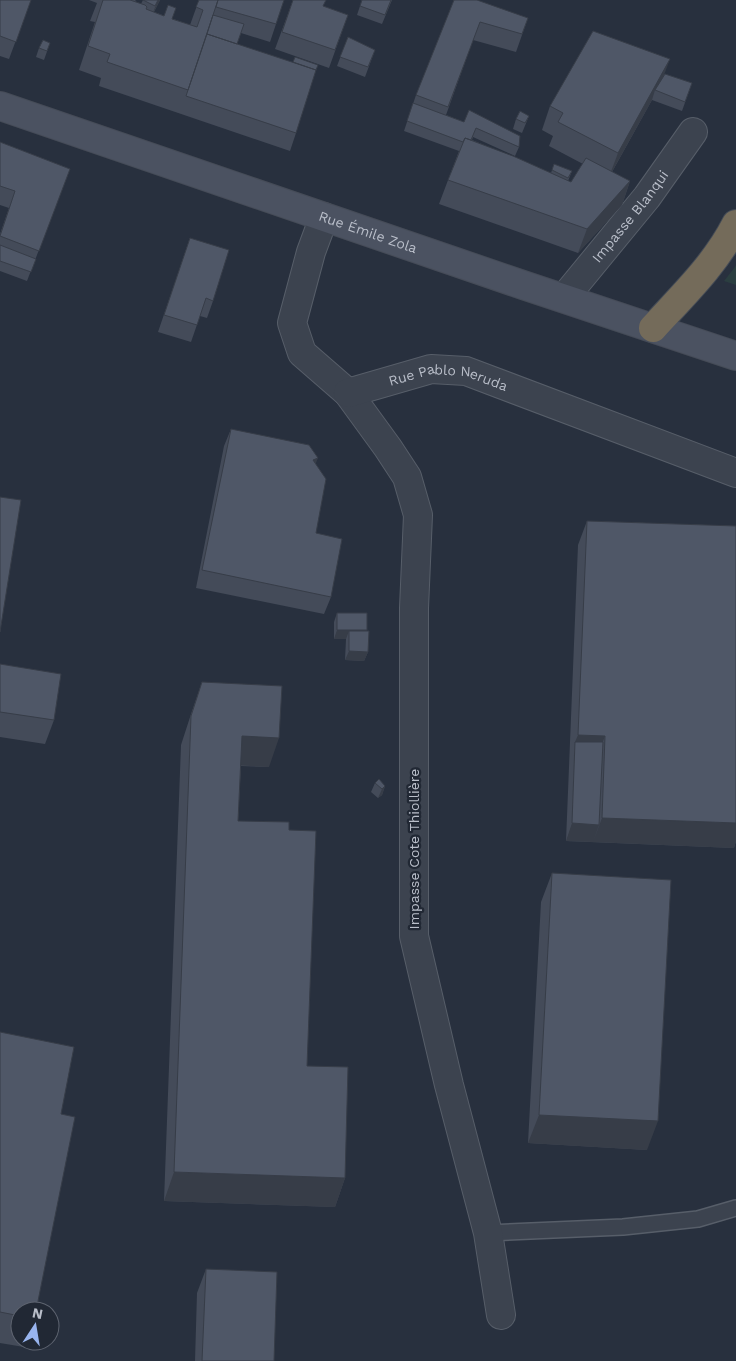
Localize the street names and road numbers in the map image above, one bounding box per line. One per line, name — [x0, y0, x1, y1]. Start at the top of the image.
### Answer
street label: Impasse Blanqui — [589, 167, 671, 266]
street label: Rue Émile Zola — [317, 208, 419, 256]
street label: Rue Pablo Neruda — [387, 360, 510, 394]
street label: Impasse Cote Thiollière — [406, 769, 422, 929]

